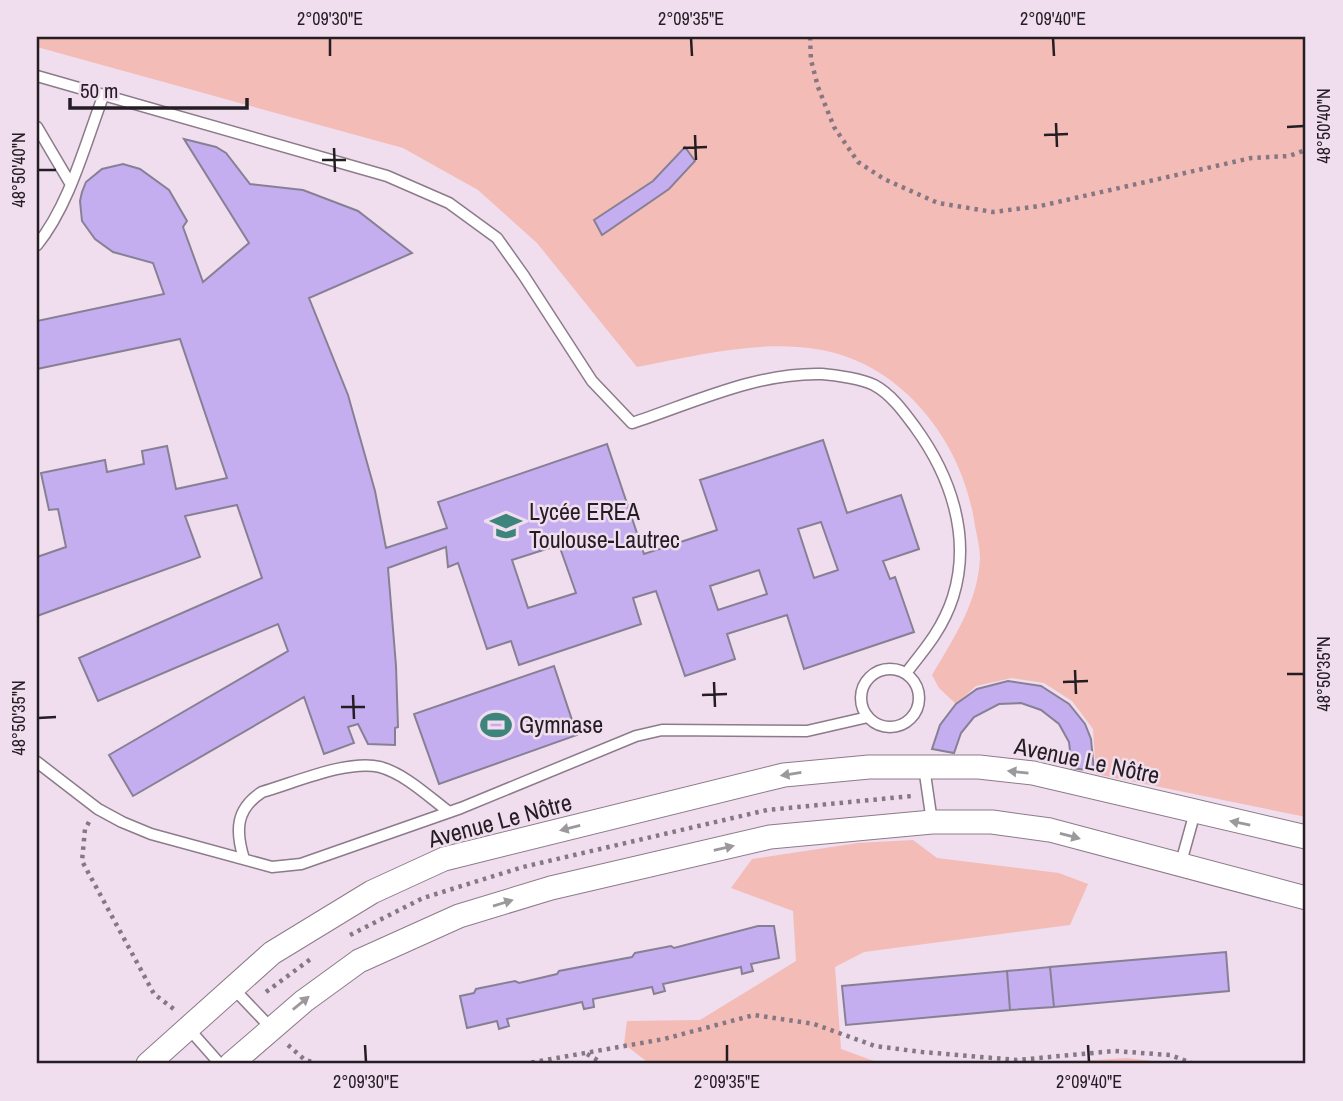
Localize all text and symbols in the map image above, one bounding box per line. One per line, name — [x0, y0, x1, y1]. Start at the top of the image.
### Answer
text: 2°09'30"E — [297, 6, 363, 31]
text: 2°09'35"E — [658, 6, 724, 31]
text: 2°09'40"E — [1020, 6, 1086, 31]
scale bar — [70, 66, 247, 110]
text: 50 m — [80, 76, 118, 105]
text: 48°50'40"N — [1311, 88, 1336, 164]
text: 48°50'40"N — [6, 132, 31, 208]
place label: Lycée EREA Toulouse-Lautrec — [529, 495, 680, 555]
school or university icon: Lycée EREA Toulouse-Lautrec — [489, 509, 523, 543]
text: 48°50'35"N — [1311, 636, 1336, 712]
text: 48°50'35"N — [6, 680, 31, 756]
sports icon: Gymnase — [479, 708, 513, 742]
place label: Gymnase — [519, 708, 603, 740]
street label: Avenue Le Nôtre — [1011, 729, 1163, 791]
one-way arrow — [1007, 766, 1029, 777]
one-way arrow — [780, 769, 802, 780]
street label: Avenue Le Nôtre — [423, 786, 575, 855]
one-way arrow — [1229, 817, 1251, 828]
one-way arrow — [559, 823, 581, 834]
one-way arrow — [1060, 831, 1082, 842]
one-way arrow — [713, 842, 735, 853]
one-way arrow — [493, 897, 514, 907]
one-way arrow — [292, 996, 310, 1011]
text: 2°09'30"E — [333, 1069, 399, 1094]
text: 2°09'35"E — [694, 1069, 760, 1094]
text: 2°09'40"E — [1056, 1069, 1122, 1094]

